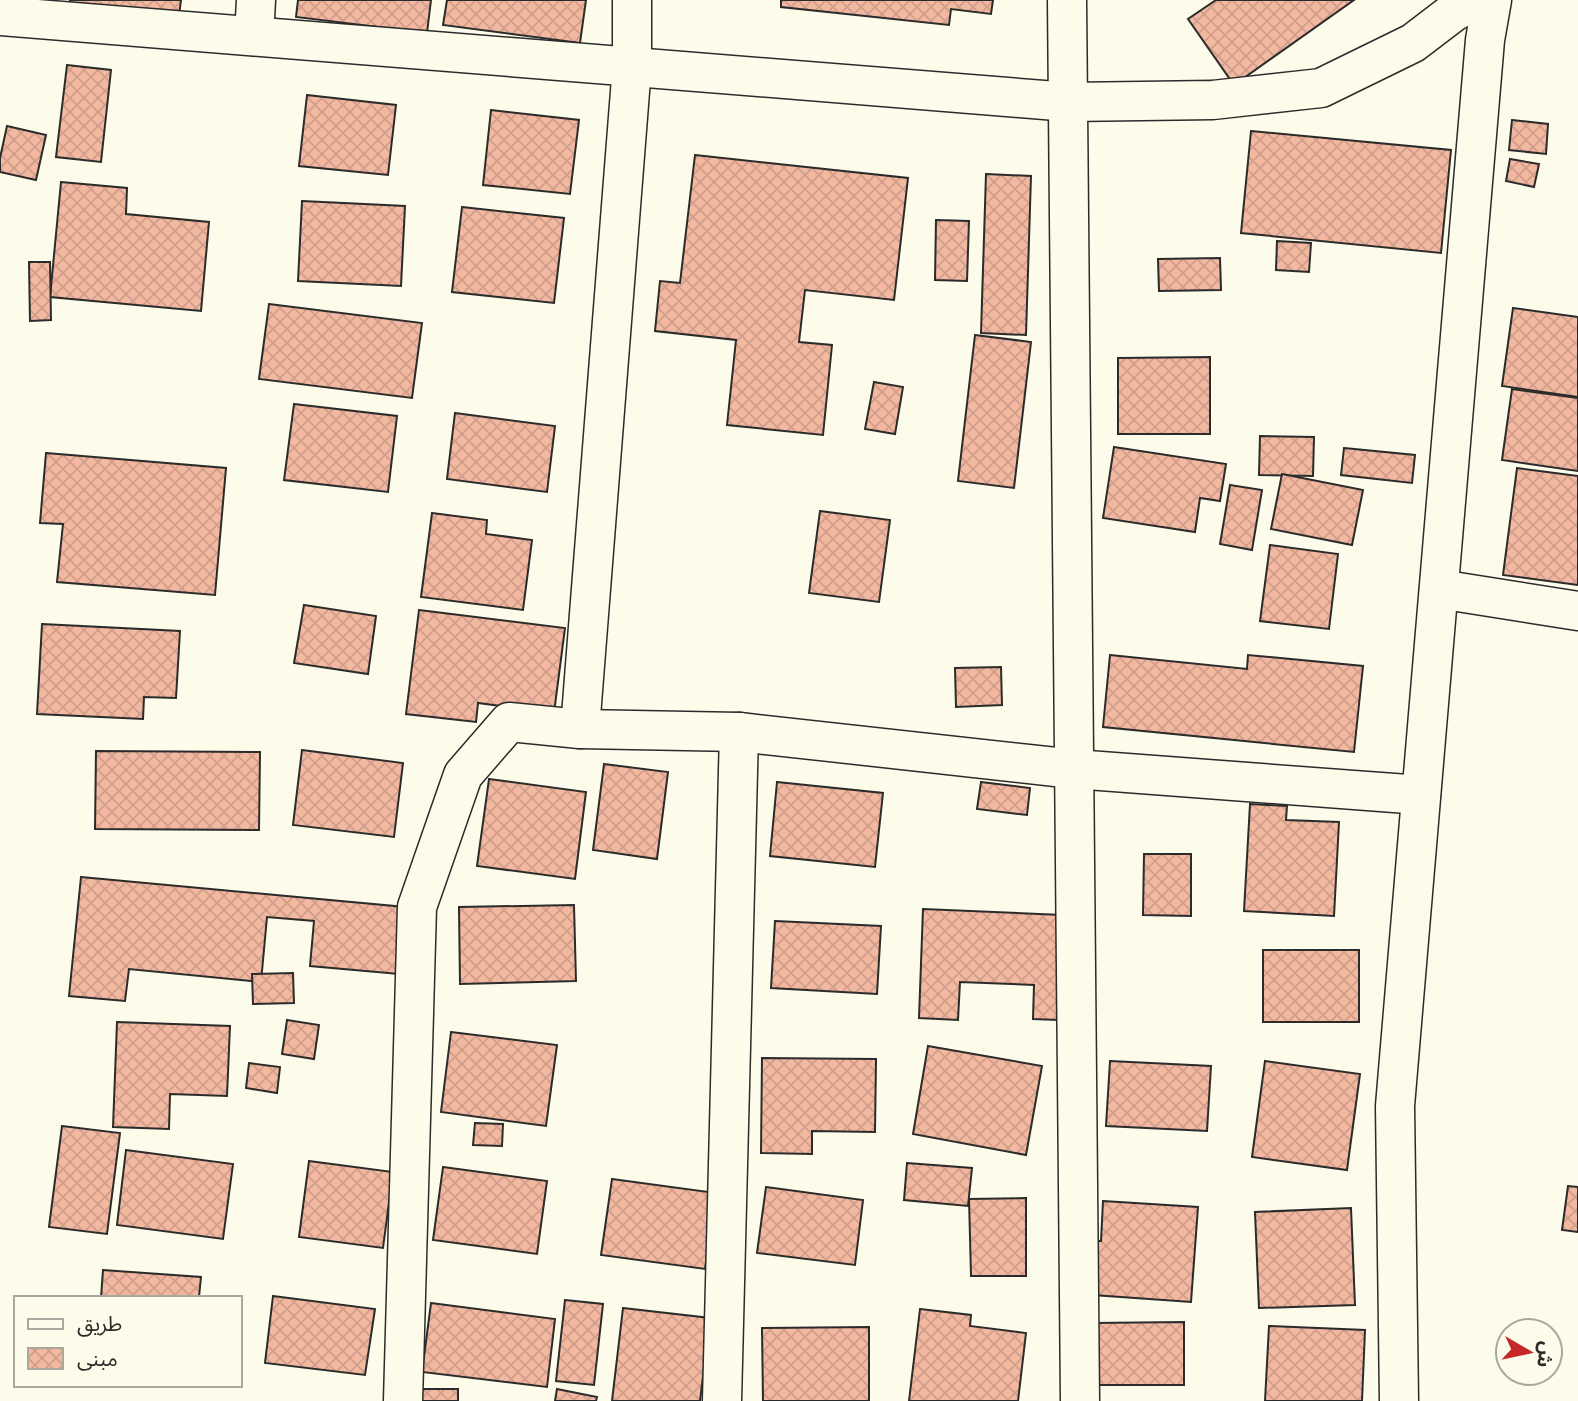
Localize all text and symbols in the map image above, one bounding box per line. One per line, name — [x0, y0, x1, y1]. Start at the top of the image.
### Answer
legend — [14, 1296, 242, 1387]
text: طريق — [77, 1309, 122, 1339]
north arrow — [1494, 1317, 1564, 1387]
text: ش — [1530, 1340, 1561, 1370]
text: مبنى — [77, 1344, 118, 1374]

